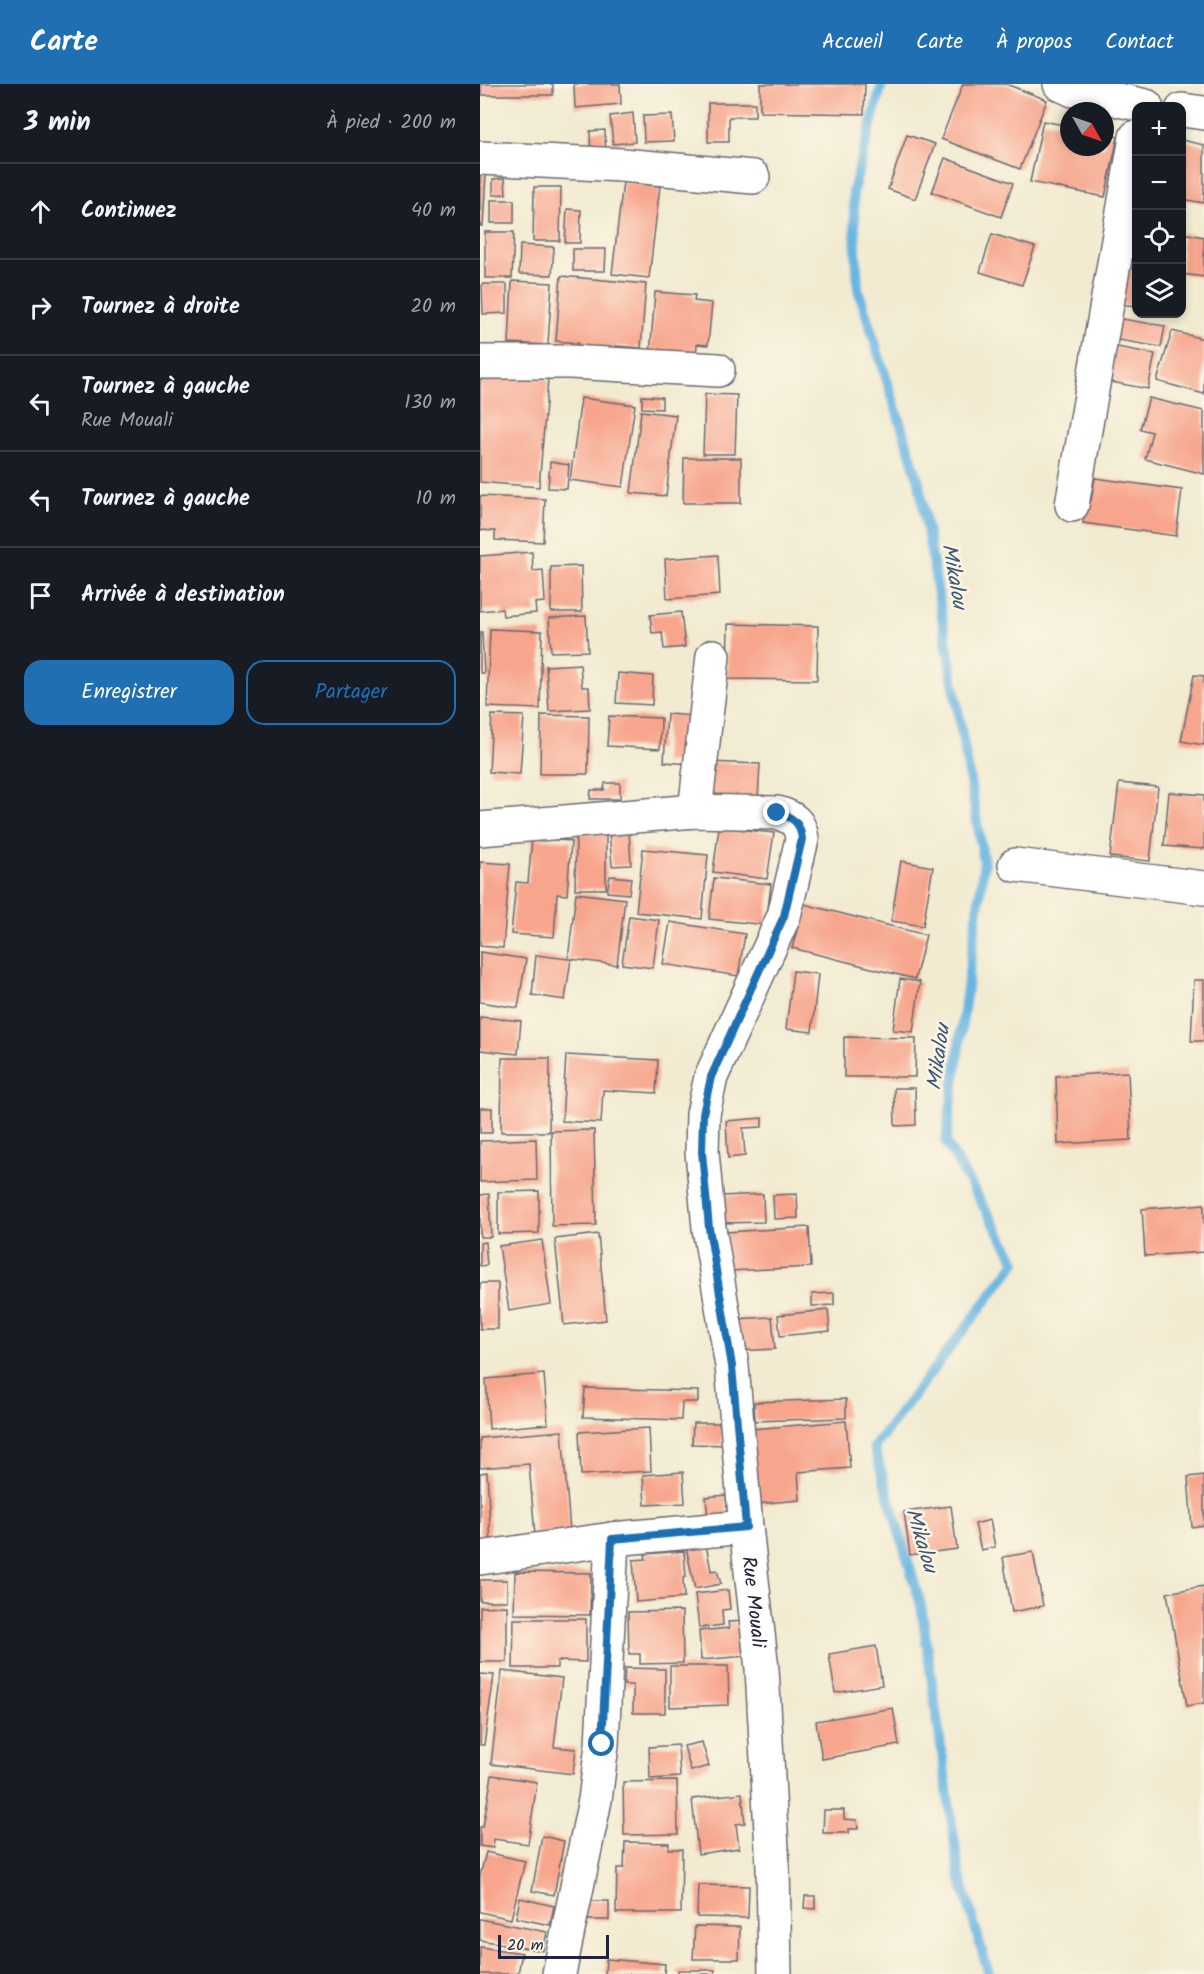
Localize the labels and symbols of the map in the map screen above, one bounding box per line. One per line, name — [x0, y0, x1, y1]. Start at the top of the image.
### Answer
north arrow — [1060, 102, 1114, 156]
water label: Mikalou — [932, 541, 976, 614]
route end — [763, 799, 789, 825]
water label: Mikalou — [919, 1019, 961, 1092]
water label: Mikalou — [895, 1504, 947, 1580]
street label: Rue Mouali — [731, 1555, 774, 1651]
route start — [588, 1730, 614, 1756]
scale bar — [498, 1932, 609, 1960]

